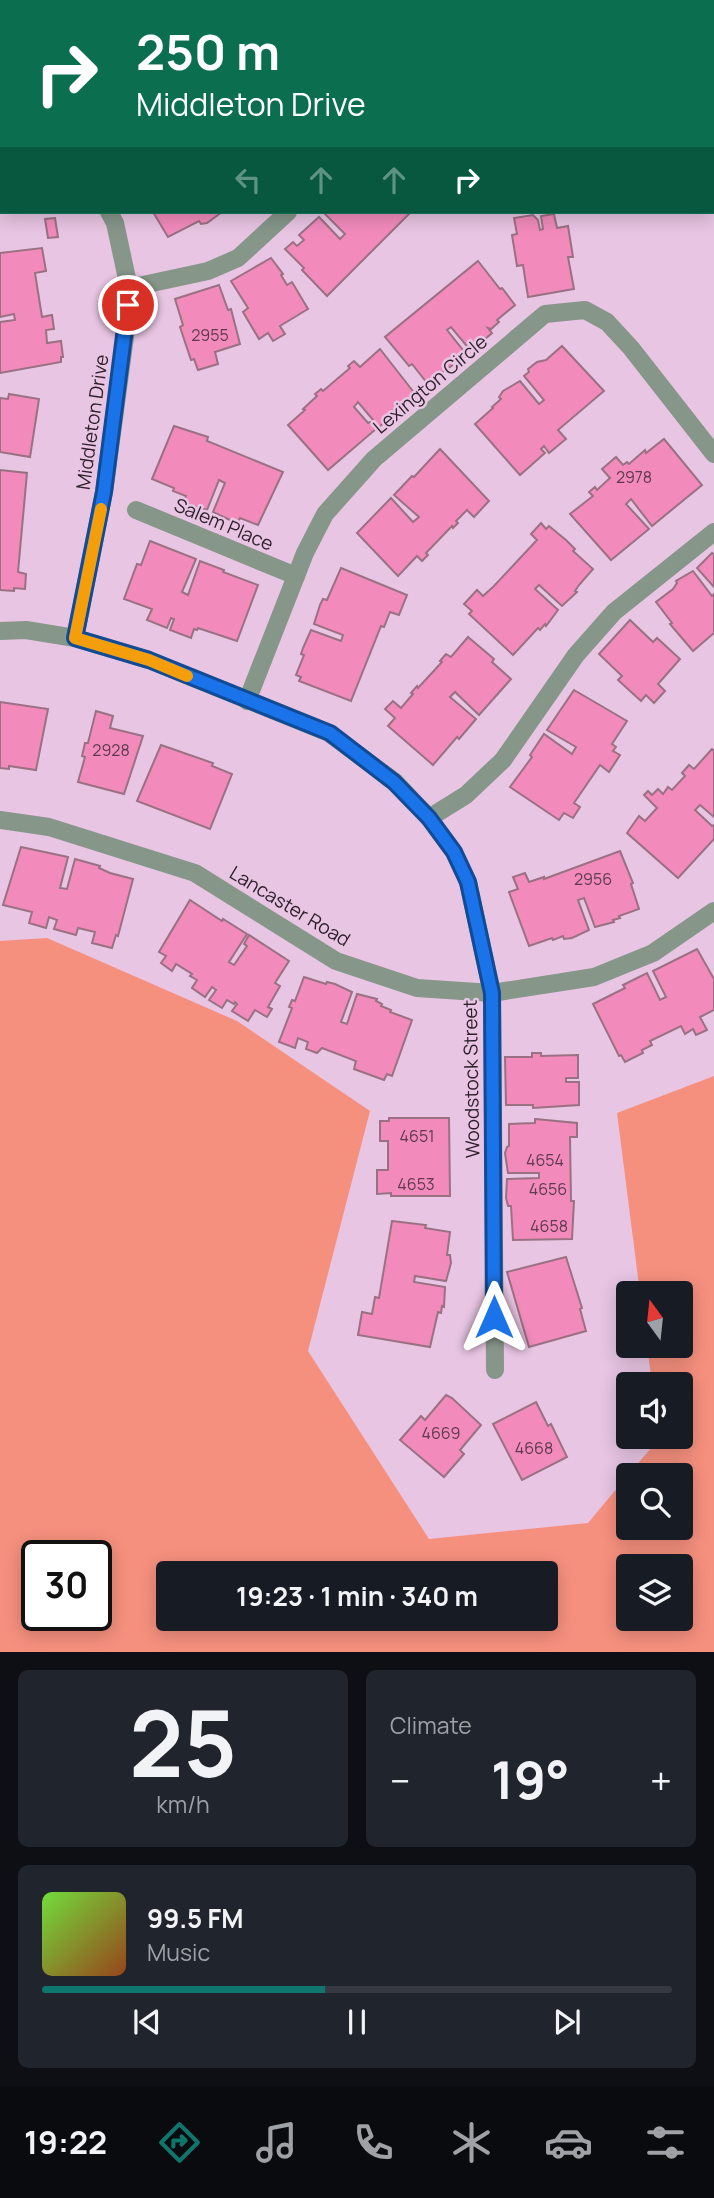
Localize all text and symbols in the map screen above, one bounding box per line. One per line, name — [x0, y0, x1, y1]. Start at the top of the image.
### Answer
text: 250 m — [136, 18, 280, 85]
icon: right — [21, 28, 112, 119]
text: Middleton Drive — [136, 82, 366, 126]
icon: left — [229, 161, 267, 199]
icon: ahead — [302, 161, 340, 199]
icon: ahead — [375, 161, 413, 199]
icon: right — [448, 161, 486, 199]
pin — [98, 275, 158, 335]
icon: arrive — [109, 286, 147, 324]
house number: 2955 — [191, 324, 229, 346]
street label: Lexington Circle — [367, 329, 493, 439]
street label: Middleton Drive — [70, 353, 114, 491]
house number: 2978 — [616, 466, 652, 488]
street label: Salem Place — [170, 491, 278, 557]
house number: 2928 — [92, 739, 130, 761]
street label: Lancaster Road — [225, 860, 355, 952]
house number: 2956 — [574, 868, 612, 890]
street label: Woodstock Street — [457, 1000, 485, 1158]
house number: 4651 — [400, 1125, 434, 1147]
house number: 4654 — [526, 1149, 564, 1171]
house number: 4653 — [397, 1173, 435, 1195]
house number: 4656 — [529, 1178, 567, 1200]
house number: 4658 — [530, 1215, 568, 1237]
position arrow — [457, 1280, 531, 1354]
north arrow — [616, 1281, 693, 1358]
map controls — [616, 1281, 693, 1631]
button: sound — [616, 1372, 693, 1449]
house number: 4669 — [421, 1422, 461, 1444]
house number: 4668 — [515, 1437, 553, 1459]
button: search — [616, 1463, 693, 1540]
speed limit sign: 30 — [21, 1540, 112, 1631]
button: layers — [616, 1554, 693, 1631]
text: 19:23 · 1 min · 340 m — [236, 1578, 478, 1614]
text: 25 — [129, 1680, 237, 1804]
text: Climate — [390, 1709, 472, 1741]
text: 19° — [491, 1744, 570, 1815]
text: − — [390, 1754, 411, 1806]
text: + — [650, 1754, 672, 1806]
text: km/h — [156, 1788, 210, 1820]
text: 99.5 FM — [147, 1900, 243, 1936]
text: Music — [147, 1936, 210, 1968]
icon: previous — [128, 2003, 166, 2041]
icon: pause — [338, 2003, 376, 2041]
icon: next — [548, 2003, 586, 2041]
icon: directions — [155, 2118, 204, 2167]
icon: music — [252, 2118, 301, 2167]
icon: phone — [349, 2118, 398, 2167]
icon: climate — [447, 2118, 496, 2167]
icon: car — [544, 2118, 593, 2167]
icon: filters — [641, 2118, 690, 2167]
text: 19:22 — [24, 2120, 107, 2164]

